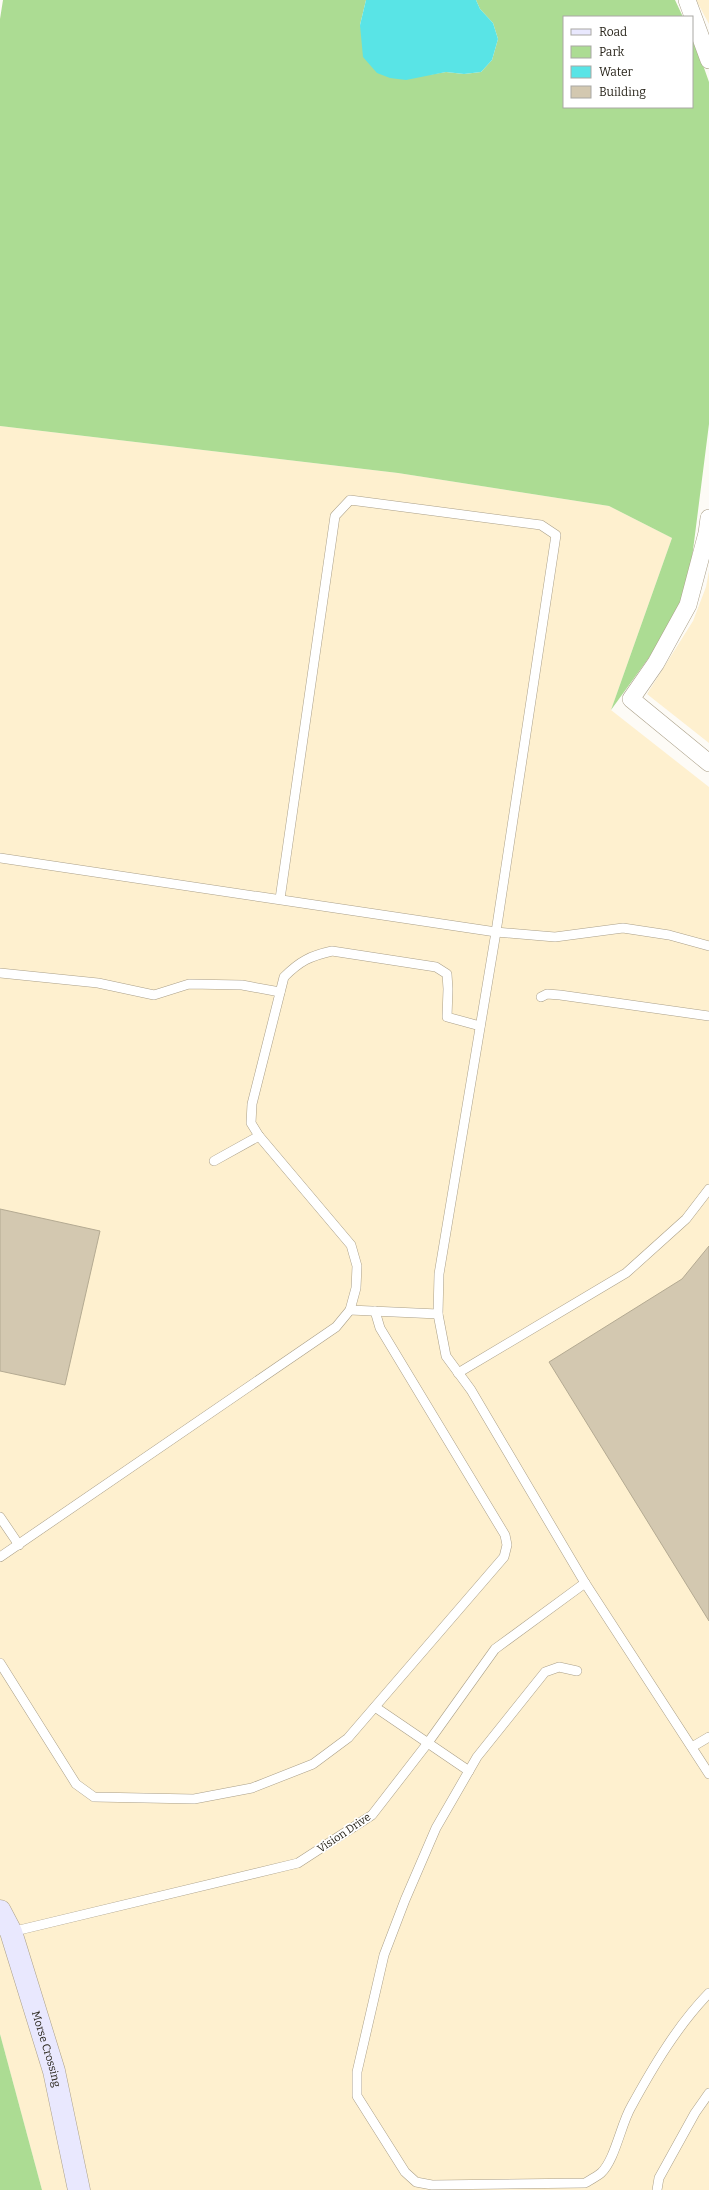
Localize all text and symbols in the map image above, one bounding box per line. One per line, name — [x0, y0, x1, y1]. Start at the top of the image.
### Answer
legend — [563, 16, 693, 108]
text: Road — [599, 25, 627, 39]
text: Park — [599, 45, 625, 59]
text: Water — [599, 65, 634, 79]
text: Building — [599, 85, 646, 99]
street label: Vision Drive — [315, 1810, 373, 1856]
street label: Morse Crossing — [29, 2009, 64, 2088]

